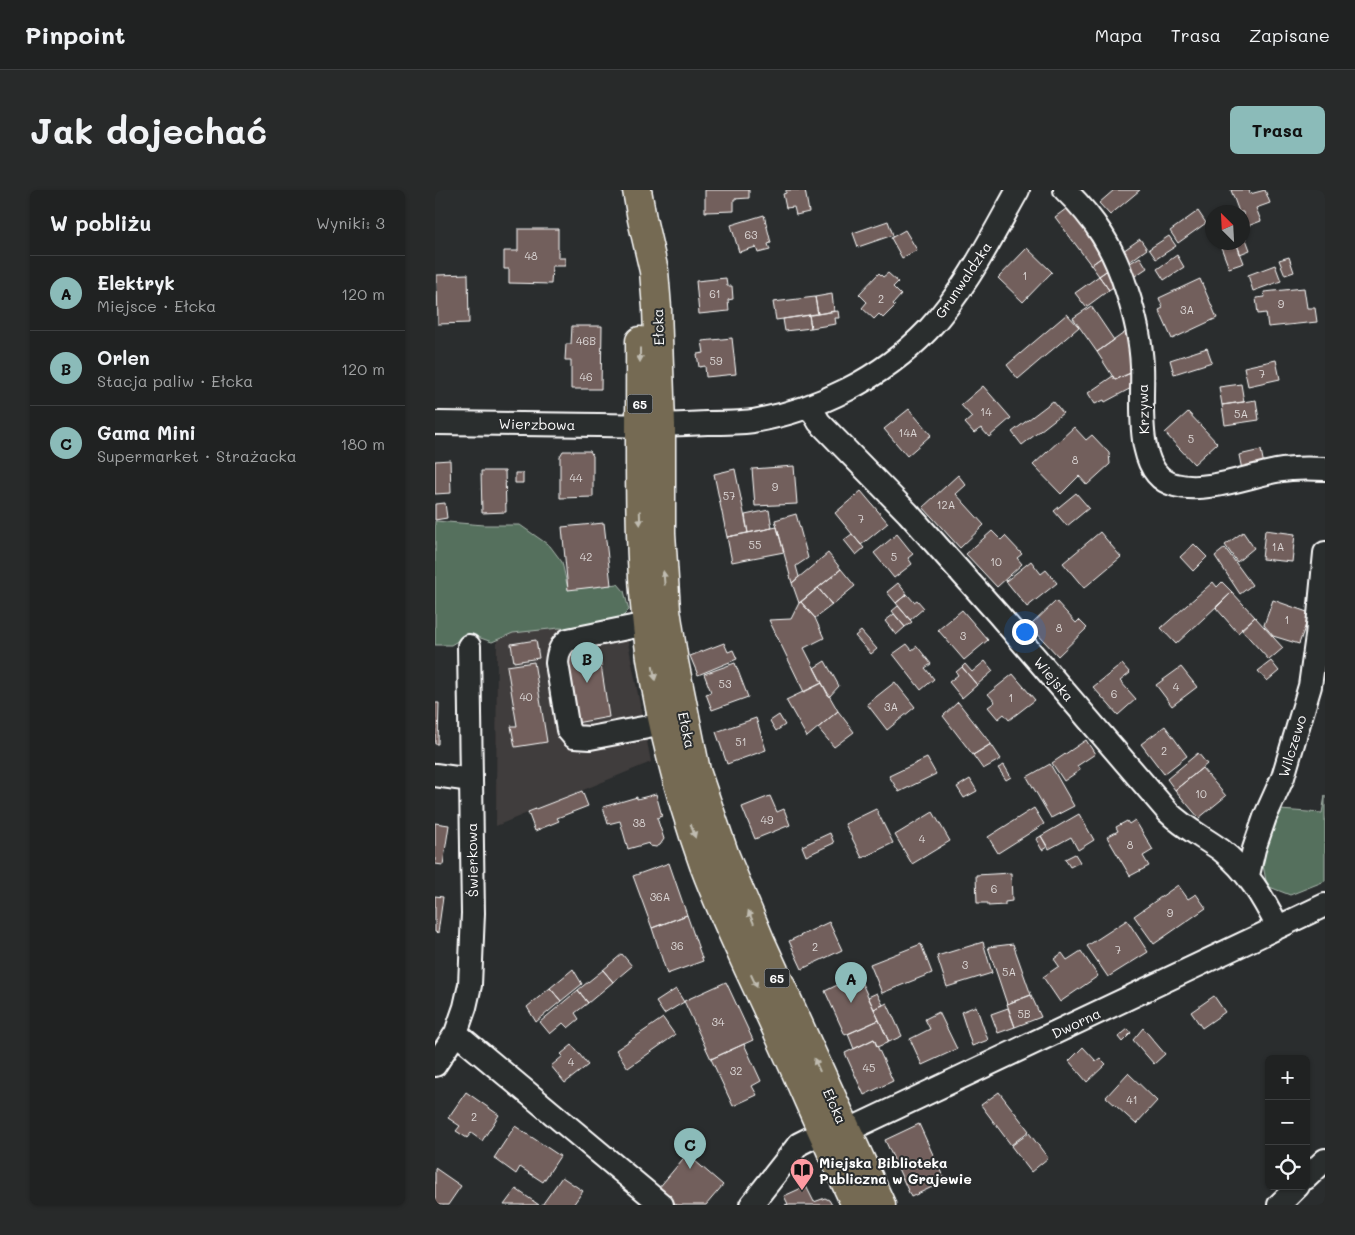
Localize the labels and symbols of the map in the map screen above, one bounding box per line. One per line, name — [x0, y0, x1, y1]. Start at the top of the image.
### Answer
north arrow — [1205, 205, 1250, 250]
house number: 63 — [744, 227, 758, 242]
street label: Grunwaldzka — [930, 238, 996, 322]
house number: 48 — [524, 248, 538, 263]
house number: 1 — [1023, 268, 1027, 283]
house number: 61 — [709, 286, 721, 301]
house number: 2 — [878, 291, 884, 306]
house number: 9 — [1278, 296, 1285, 311]
house number: 3A — [1180, 302, 1194, 317]
street label: Ełcka — [648, 308, 668, 346]
house number: 46B — [576, 333, 596, 348]
one-way arrow — [636, 348, 644, 364]
house number: 59 — [710, 353, 723, 368]
house number: 7 — [1259, 366, 1265, 381]
house number: 46 — [579, 369, 593, 384]
street label: Krzywa — [1133, 384, 1153, 434]
road number: 65 — [627, 394, 653, 413]
house number: 14 — [980, 404, 992, 419]
house number: 5A — [1234, 406, 1248, 421]
street label: Wierzbowa — [498, 414, 576, 434]
house number: 14A — [899, 425, 918, 440]
house number: 5 — [1188, 431, 1194, 446]
house number: 8 — [1072, 452, 1079, 467]
house number: 44 — [570, 470, 583, 485]
house number: 9 — [772, 479, 779, 494]
house number: 57 — [723, 488, 735, 503]
house number: 12A — [937, 497, 955, 512]
one-way arrow — [637, 510, 645, 526]
house number: 7 — [858, 511, 864, 526]
house number: 55 — [749, 537, 761, 552]
house number: 1A — [1272, 539, 1284, 554]
house number: 42 — [580, 549, 592, 564]
house number: 5 — [891, 549, 897, 564]
house number: 10 — [990, 554, 1002, 569]
one-way arrow — [660, 569, 668, 585]
house number: 1 — [1285, 612, 1289, 627]
your location — [1012, 619, 1038, 645]
house number: 8 — [1056, 620, 1063, 635]
house number: 3 — [960, 628, 967, 643]
pin: B — [571, 642, 603, 683]
street label: Wiejska — [1030, 653, 1078, 705]
one-way arrow — [651, 666, 659, 682]
house number: 53 — [719, 676, 732, 691]
house number: 4 — [1173, 679, 1180, 694]
house number: 6 — [1111, 686, 1117, 701]
house number: 40 — [519, 689, 533, 704]
house number: 1 — [1009, 690, 1013, 705]
house number: 3A — [884, 699, 898, 714]
street label: Ełcka — [674, 710, 700, 750]
street label: Wilczewo — [1274, 713, 1310, 779]
house number: 51 — [735, 734, 747, 749]
house number: 2 — [1161, 743, 1167, 758]
house number: 10 — [1195, 786, 1207, 801]
house number: 49 — [761, 812, 774, 827]
house number: 38 — [632, 815, 646, 830]
street label: Świerkowa — [462, 823, 482, 897]
one-way arrow — [689, 824, 697, 839]
house number: 4 — [919, 831, 926, 846]
house number: 8 — [1127, 837, 1134, 852]
house number: 6 — [991, 881, 997, 896]
house number: 36A — [650, 889, 670, 904]
house number: 9 — [1167, 905, 1174, 920]
one-way arrow — [746, 910, 754, 924]
house number: 36 — [670, 938, 684, 953]
house number: 2 — [812, 939, 818, 954]
house number: 7 — [1115, 942, 1121, 957]
house number: 3 — [962, 957, 969, 972]
pin: A — [835, 962, 867, 1003]
house number: 5A — [1002, 964, 1016, 979]
road number: 65 — [765, 968, 789, 988]
one-way arrow — [750, 974, 759, 989]
street label: Dworna — [1048, 1003, 1104, 1043]
house number: 5B — [1017, 1006, 1031, 1021]
house number: 34 — [712, 1014, 725, 1029]
house number: 4 — [568, 1054, 575, 1069]
one-way arrow — [812, 1058, 820, 1072]
house number: 45 — [863, 1060, 875, 1075]
house number: 32 — [730, 1063, 742, 1078]
street label: Ełcka — [819, 1085, 851, 1127]
house number: 41 — [1126, 1092, 1138, 1107]
house number: 2 — [471, 1109, 477, 1124]
pin: C — [674, 1128, 706, 1169]
place label: Miejska Biblioteka Publiczna w Grajewie — [819, 1153, 972, 1188]
library icon: Miejska Biblioteka Publiczna w Grajewie — [789, 1157, 815, 1191]

